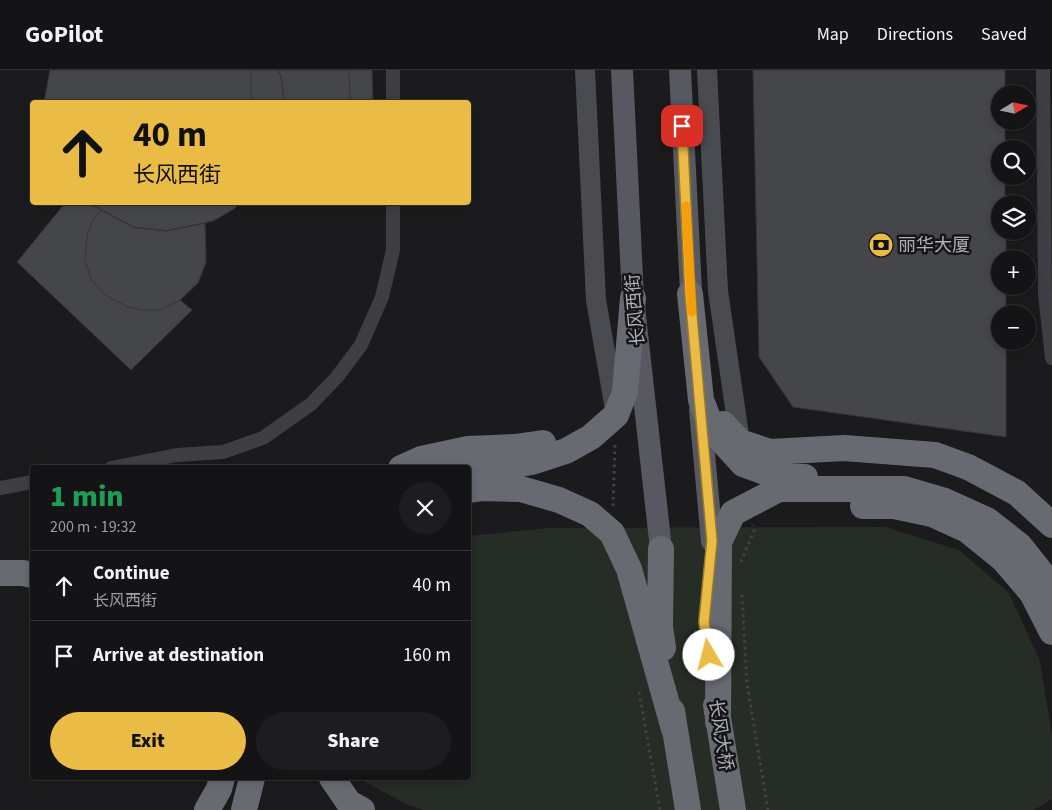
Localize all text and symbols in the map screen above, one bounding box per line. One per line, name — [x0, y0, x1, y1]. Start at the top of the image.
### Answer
text: GoPilot — [25, 17, 103, 52]
text: Map — [817, 22, 849, 47]
text: Directions — [877, 22, 953, 47]
text: Saved — [981, 22, 1027, 47]
north arrow — [991, 85, 1036, 130]
map controls — [991, 85, 1036, 350]
pin — [661, 105, 703, 147]
text: 40 m — [133, 110, 207, 160]
icon: arrive — [668, 112, 696, 140]
icon: ahead — [50, 120, 115, 185]
button: search — [991, 140, 1036, 185]
text: 长风西街 — [133, 159, 221, 191]
button: layers — [991, 195, 1036, 240]
bank icon: 丽华大厦 — [868, 232, 894, 258]
place label: 丽华大厦 — [898, 233, 970, 258]
button: + — [991, 250, 1036, 295]
street label: 长风西街 — [620, 273, 651, 347]
button: − — [991, 305, 1036, 350]
text: 1 min — [50, 475, 124, 518]
button: close — [399, 482, 451, 534]
text: 200 m · 19:32 — [50, 516, 137, 538]
text: Continue — [93, 560, 170, 587]
icon: ahead — [50, 572, 78, 600]
text: 40 m — [413, 572, 451, 599]
text: 长风西街 — [93, 590, 157, 612]
position arrow — [682, 628, 734, 680]
icon: arrive — [50, 642, 78, 670]
text: Arrive at destination — [93, 642, 264, 669]
text: 160 m — [403, 642, 451, 669]
street label: 长风大桥 — [703, 698, 738, 773]
button: Exit — [50, 712, 246, 770]
button: Share — [256, 712, 451, 770]

